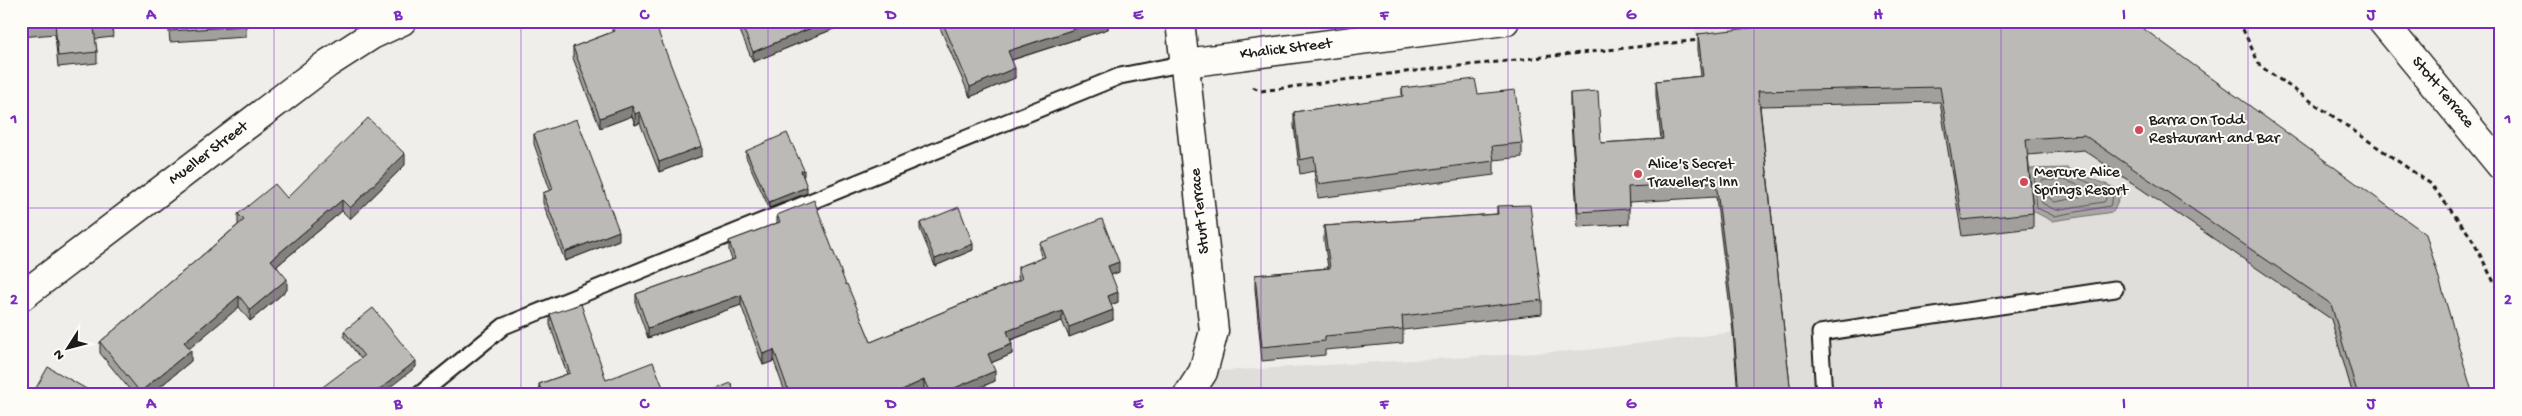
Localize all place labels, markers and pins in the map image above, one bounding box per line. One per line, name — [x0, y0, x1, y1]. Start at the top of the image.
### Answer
place label: Barra On Todd Restaurant and Bar — [2148, 112, 2281, 149]
marker: Barra On Todd Restaurant and Bar — [2133, 124, 2145, 136]
place label: Alice's Secret Traveller's Inn — [1647, 156, 1738, 193]
place label: Mercure Alice Springs Resort — [2034, 164, 2129, 201]
marker: Alice's Secret Traveller's Inn — [1632, 168, 1644, 180]
marker: Mercure Alice Springs Resort — [2018, 176, 2030, 188]

